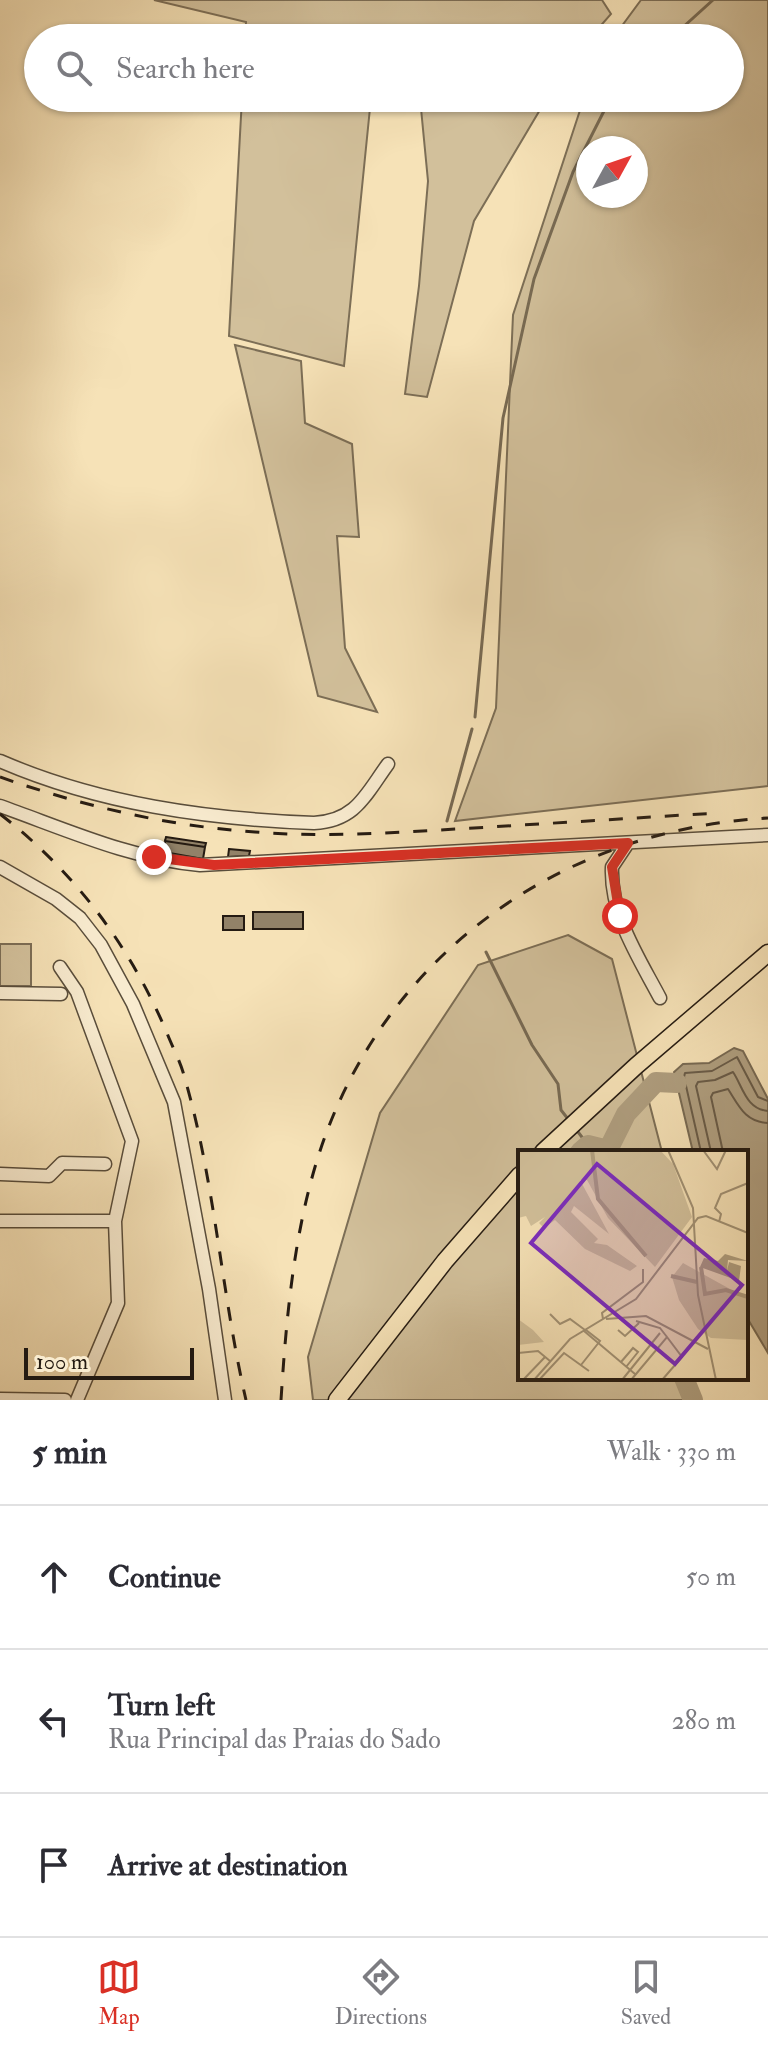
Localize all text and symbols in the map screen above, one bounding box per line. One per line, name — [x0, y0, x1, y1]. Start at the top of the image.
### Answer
search box — [24, 24, 744, 112]
icon: search — [52, 46, 96, 90]
text: Search here — [116, 50, 255, 87]
north arrow — [576, 136, 648, 208]
route end — [136, 839, 172, 875]
route start — [602, 898, 638, 934]
inset map — [518, 1150, 748, 1380]
scale bar — [24, 1344, 194, 1380]
text: 100 m — [36, 1348, 88, 1376]
text: 5 min — [32, 1431, 107, 1474]
text: Walk · 330 m — [607, 1436, 736, 1468]
icon: ahead — [32, 1555, 76, 1599]
text: Continue — [108, 1559, 221, 1596]
text: 50 m — [686, 1561, 736, 1593]
text: Turn left — [108, 1687, 215, 1724]
icon: left — [32, 1699, 76, 1743]
text: 280 m — [672, 1705, 736, 1737]
text: Rua Principal das Praias do Sado — [108, 1724, 441, 1756]
icon: arrive — [32, 1843, 76, 1887]
text: Arrive at destination — [108, 1847, 348, 1884]
tab: Map — [97, 1955, 141, 2031]
tab: Directions — [335, 1955, 427, 2031]
tab: Saved — [621, 1955, 671, 2031]

